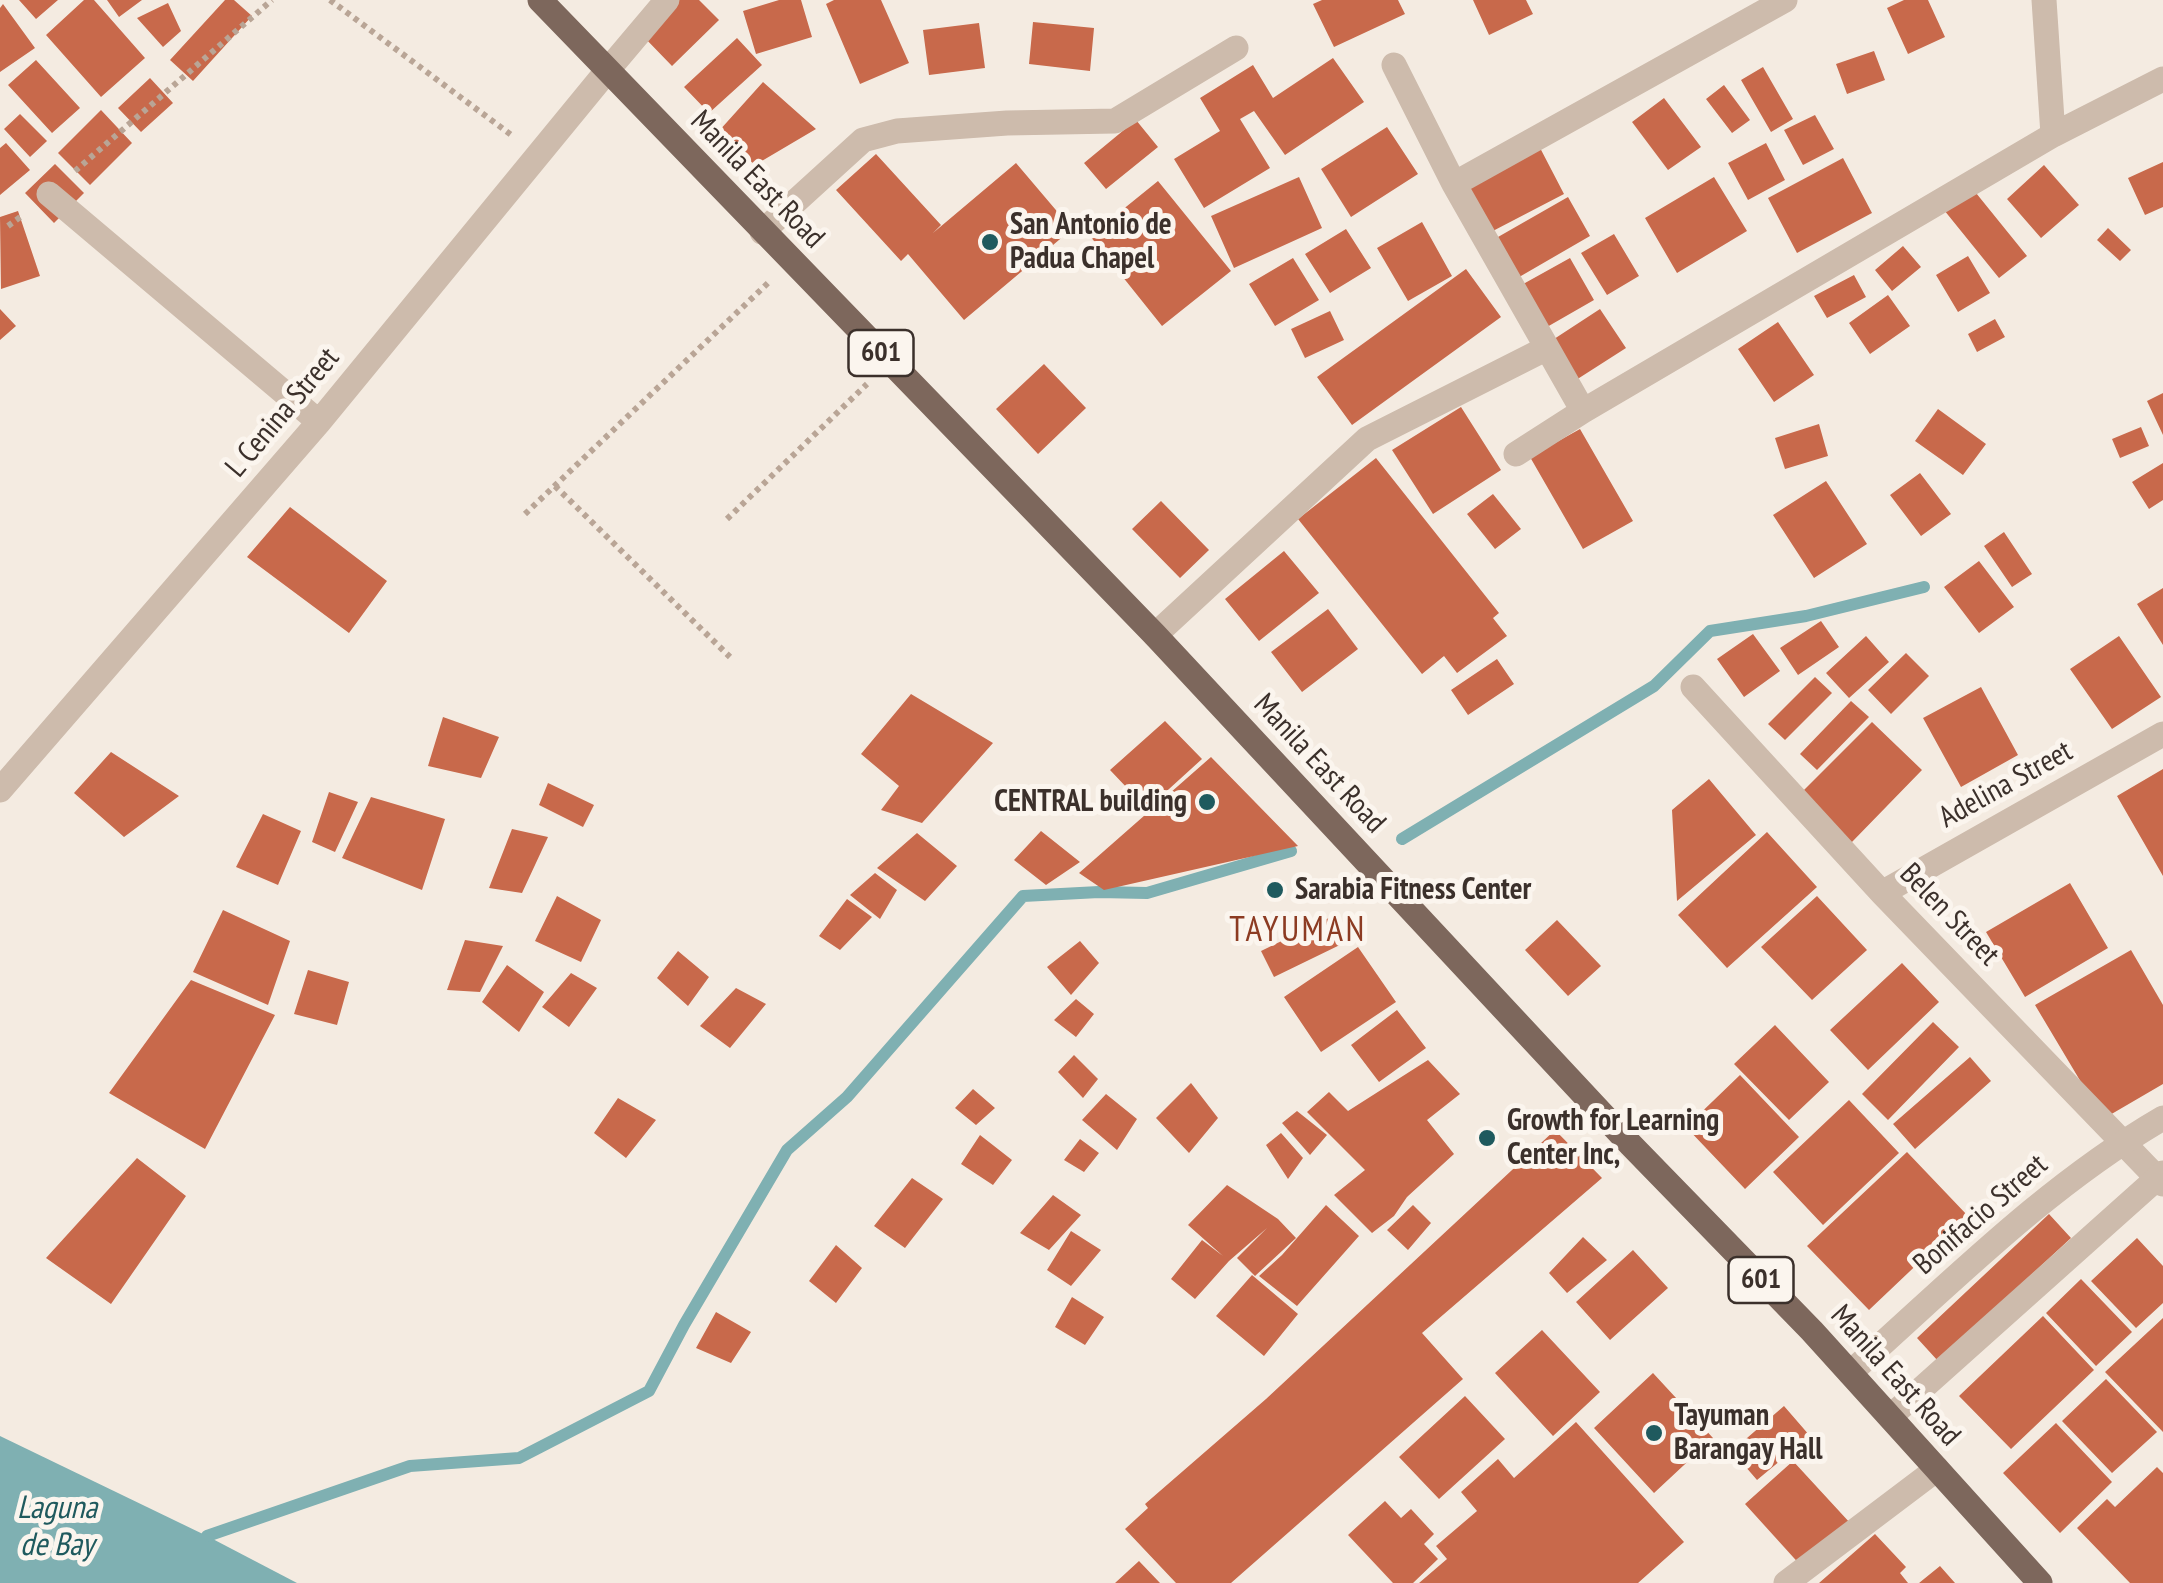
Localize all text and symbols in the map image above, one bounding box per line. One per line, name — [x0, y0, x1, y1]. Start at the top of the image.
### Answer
street label: Manila East Road — [683, 104, 831, 256]
place label: San Antonio de Padua Chapel — [1010, 207, 1172, 278]
marker: San Antonio de Padua Chapel — [979, 231, 1001, 253]
road number: 601 — [848, 330, 914, 376]
street label: L Cenina Street — [219, 341, 347, 485]
street label: Manila East Road — [1245, 687, 1393, 841]
street label: Adelina Street — [1933, 734, 2079, 836]
place label: CENTRAL building — [994, 784, 1187, 820]
marker: CENTRAL building — [1196, 791, 1218, 813]
street label: Belen Street — [1892, 857, 2006, 973]
place label: Sarabia Fitness Center — [1295, 872, 1531, 908]
marker: Sarabia Fitness Center — [1264, 879, 1286, 901]
district label: TAYUMAN — [1229, 910, 1367, 952]
place label: Growth for Learning Center Inc, — [1507, 1103, 1719, 1174]
marker: Growth for Learning Center Inc, — [1476, 1127, 1498, 1149]
street label: Bonifacio Street — [1907, 1147, 2055, 1283]
road number: 601 — [1728, 1257, 1794, 1303]
street label: Manila East Road — [1822, 1298, 1968, 1454]
place label: Tayuman Barangay Hall — [1674, 1398, 1823, 1468]
marker: Tayuman Barangay Hall — [1643, 1422, 1665, 1444]
water label: Laguna de Bay — [17, 1490, 97, 1565]

